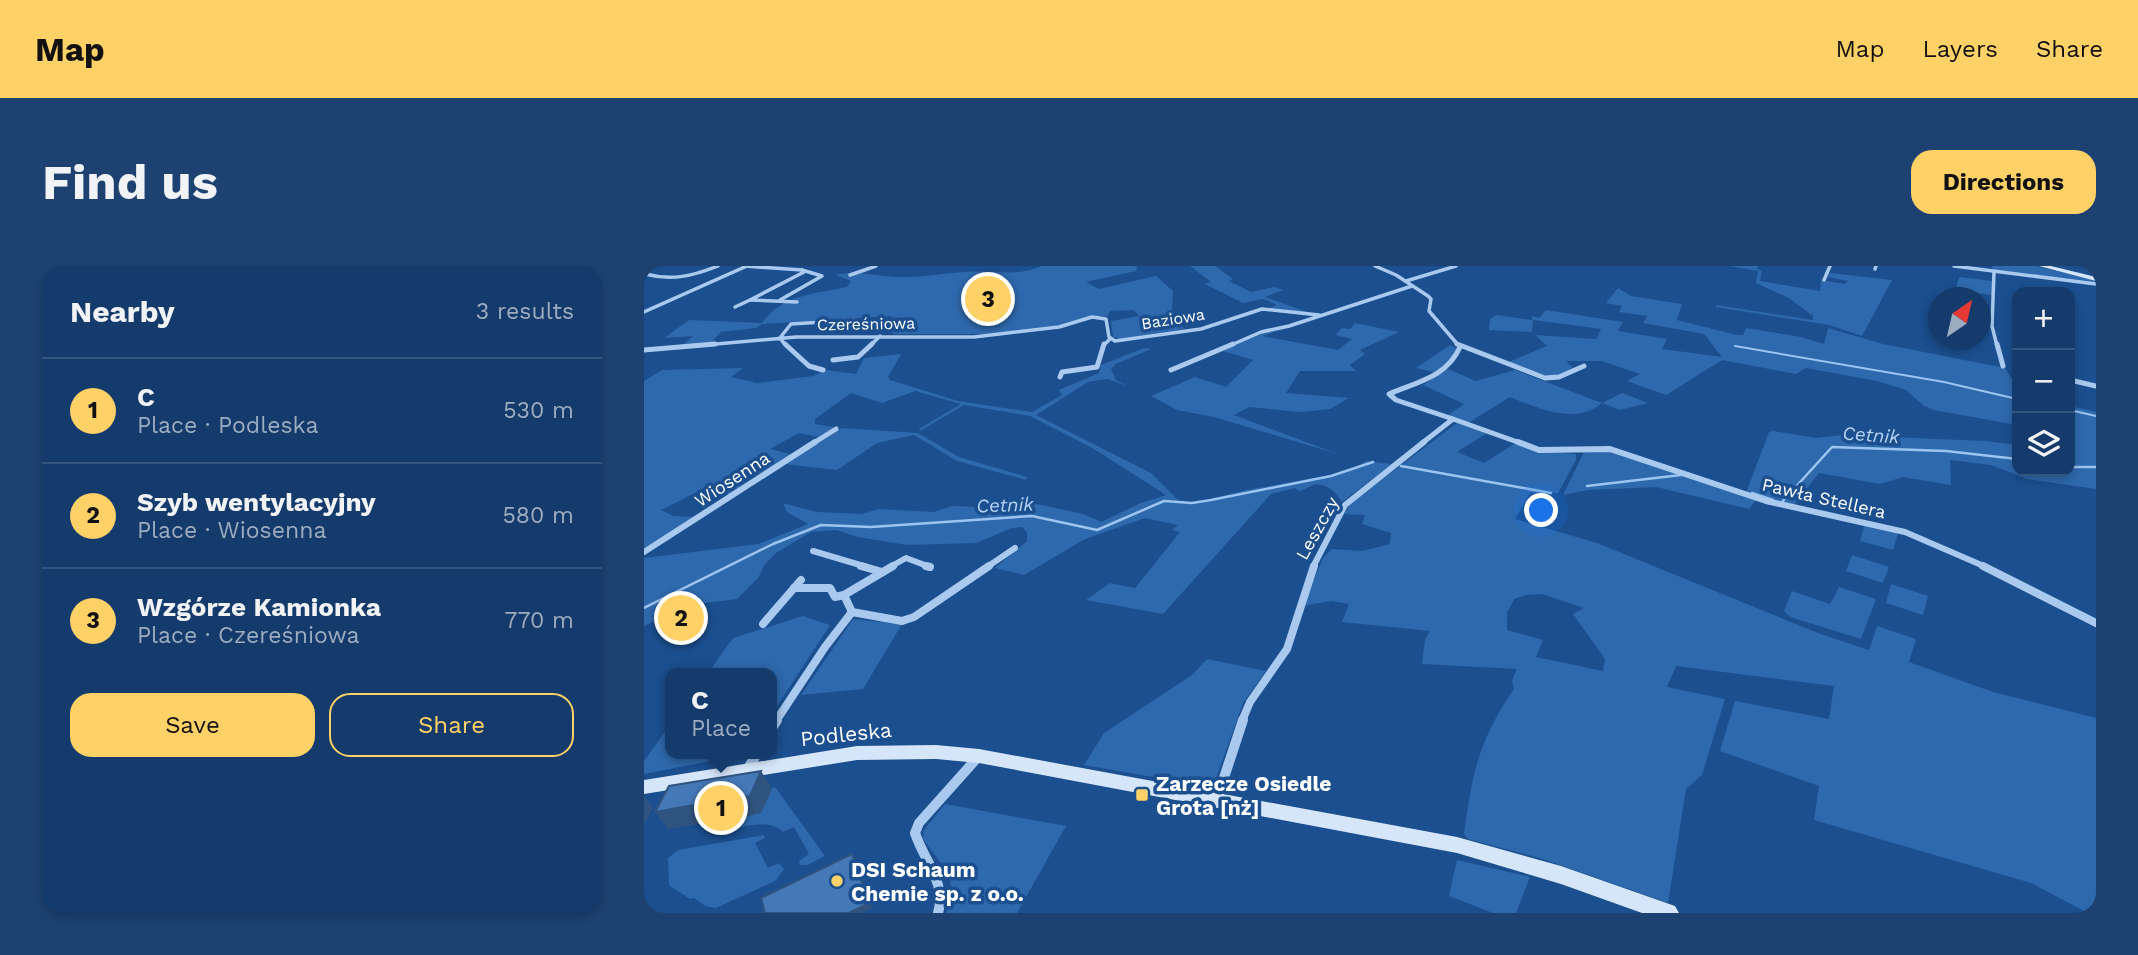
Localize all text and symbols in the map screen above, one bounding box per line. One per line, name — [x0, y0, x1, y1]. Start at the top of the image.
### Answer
text: Map — [35, 30, 105, 69]
text: Map — [1836, 35, 1884, 63]
text: Layers — [1922, 35, 1998, 63]
text: Share — [2036, 35, 2103, 63]
button: Directions — [1911, 150, 2096, 214]
text: Find us — [42, 153, 218, 211]
pin: 3 — [965, 273, 1011, 325]
north arrow — [1928, 287, 1991, 350]
map controls — [2012, 287, 2075, 476]
button: + — [2012, 287, 2075, 350]
text: Nearby — [70, 294, 175, 329]
text: 3 results — [476, 298, 574, 325]
street label: Baziowa — [1140, 305, 1206, 333]
street label: Czereśniowa — [817, 314, 915, 334]
button: − — [2012, 350, 2075, 413]
text: C — [137, 382, 155, 412]
text: 1 — [88, 397, 98, 424]
text: 530 m — [503, 397, 574, 424]
text: Place · Podleska — [137, 412, 318, 439]
button: layers — [2012, 413, 2075, 476]
water label: Cetnik — [1842, 422, 1901, 449]
street label: Wiosenna — [691, 447, 773, 511]
street label: Pawła Stellera — [1760, 474, 1888, 522]
text: Szyb wentylacyjny — [137, 487, 376, 517]
water label: Cetnik — [976, 492, 1035, 517]
street label: Leszczy — [1291, 492, 1343, 563]
your location — [1524, 493, 1558, 527]
text: 2 — [86, 502, 100, 529]
text: 580 m — [502, 502, 574, 529]
text: Place · Wiosenna — [137, 517, 326, 544]
text: Wzgórze Kamionka — [137, 592, 381, 622]
pin: 2 — [658, 592, 704, 644]
text: 3 — [86, 607, 100, 634]
text: 770 m — [505, 607, 574, 634]
text: Place · Czereśniowa — [137, 622, 359, 649]
popup — [665, 668, 777, 759]
text: C — [691, 685, 709, 715]
button: Save — [70, 693, 315, 757]
button: Share — [329, 693, 574, 757]
text: Place — [691, 715, 751, 742]
street label: Podleska — [799, 717, 893, 751]
place label: Zarzecze Osiedle Grota [nż] — [1156, 771, 1331, 820]
pin: 1 — [698, 782, 744, 834]
marker: Zarzecze Osiedle Grota [nż] — [1134, 787, 1150, 803]
place label: DSI Schaum Chemie sp. z o.o. — [851, 857, 1024, 906]
marker: DSI Schaum Chemie sp. z o.o. — [829, 873, 845, 889]

